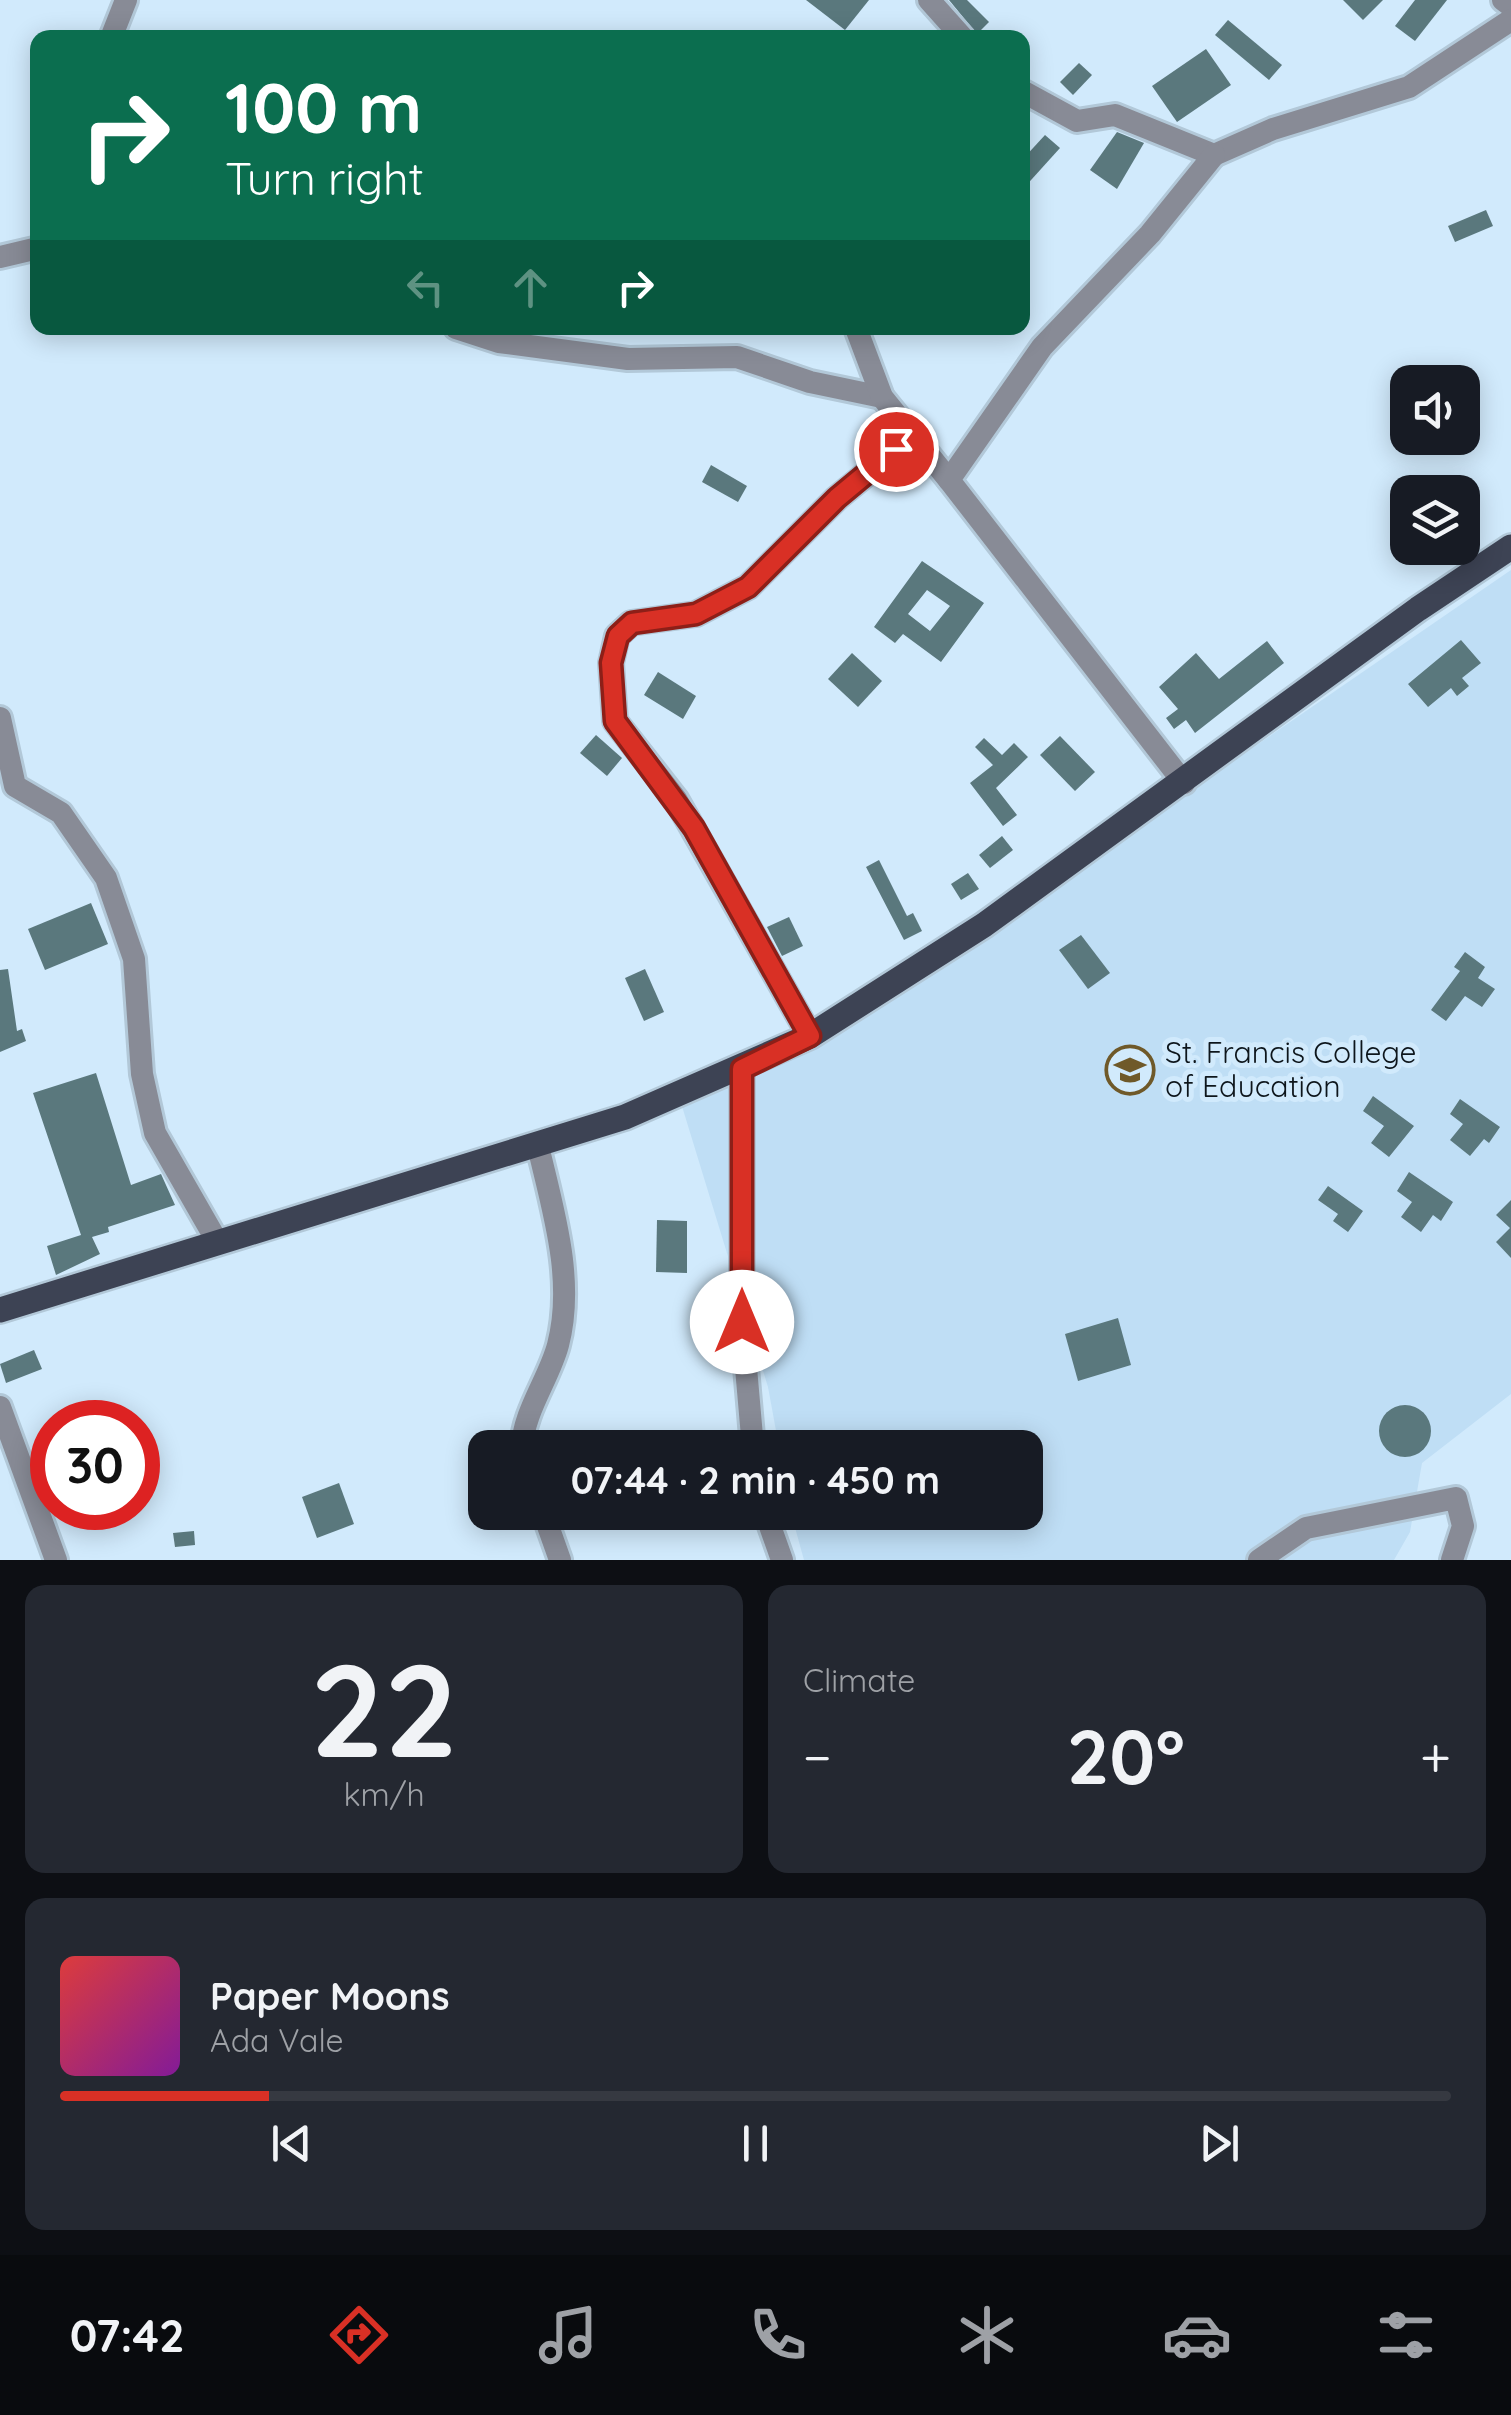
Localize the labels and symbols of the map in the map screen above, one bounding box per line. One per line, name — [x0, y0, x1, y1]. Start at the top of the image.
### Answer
pin — [854, 407, 939, 492]
place label: St. Francis College of Education — [1165, 1033, 1416, 1105]
school or university icon: St. Francis College of Education — [1104, 1044, 1156, 1096]
position arrow — [690, 1270, 794, 1374]
speed limit sign: 30 — [30, 1400, 160, 1530]

